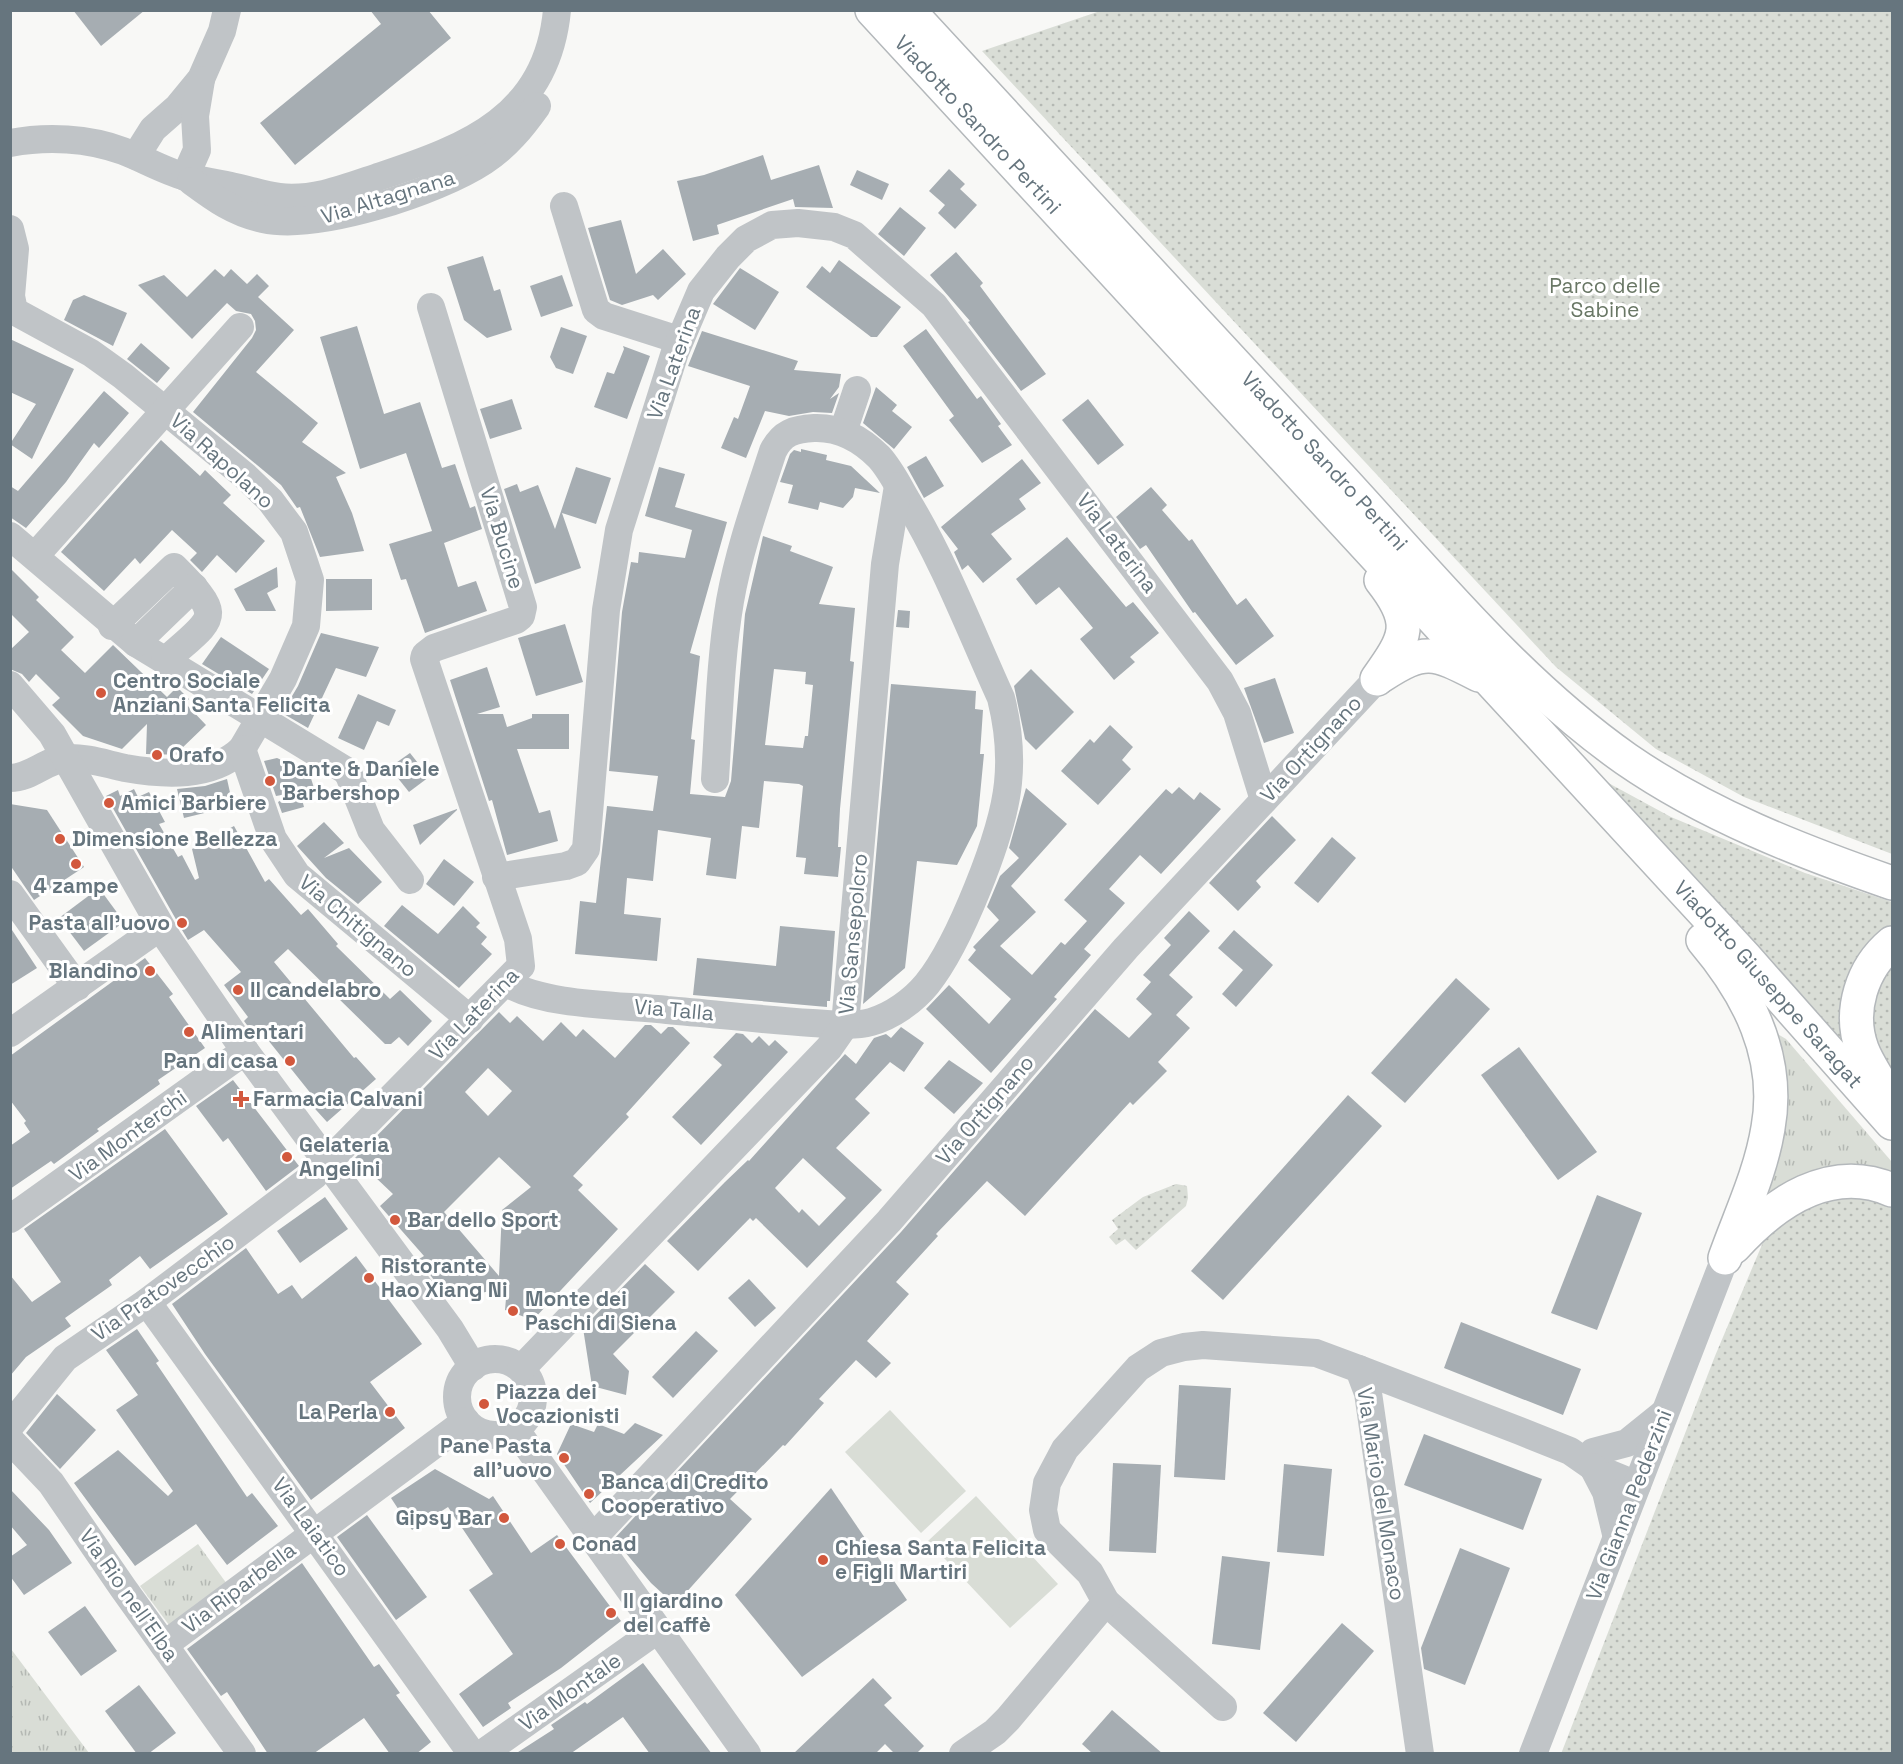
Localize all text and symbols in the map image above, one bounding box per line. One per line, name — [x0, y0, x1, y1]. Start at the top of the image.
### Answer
street label: Viadotto Sandro Pertini — [889, 29, 1067, 220]
street label: Via Altagnana — [318, 163, 458, 230]
park label: Parco delle Sabine — [1549, 272, 1661, 323]
street label: Via Laterina — [641, 303, 706, 423]
street label: Viadotto Sandro Pertini — [1236, 366, 1414, 556]
street label: Via Rapolano — [165, 407, 280, 514]
street label: Via Bucine — [474, 484, 531, 592]
street label: Via Laterina — [1071, 487, 1164, 598]
place label: Centro Sociale Anziani Santa Felicita — [113, 667, 330, 718]
marker: Centro Sociale Anziani Santa Felicita — [94, 686, 108, 700]
street label: Via Ortignano — [1254, 689, 1367, 808]
place label: Orafo — [169, 741, 224, 768]
marker: Orafo — [150, 748, 164, 762]
place label: Dante & Daniele Barbershop — [282, 755, 440, 806]
marker: Dante & Daniele Barbershop — [263, 774, 277, 788]
place label: Amici Barbiere — [121, 789, 267, 816]
marker: Amici Barbiere — [102, 796, 116, 810]
place label: Dimensione Bellezza — [72, 825, 277, 852]
marker: Dimensione Bellezza — [53, 832, 67, 846]
street label: Via Sansepolcro — [832, 852, 873, 1016]
marker: 4 zampe — [69, 857, 83, 871]
street label: Via Chitignano — [294, 868, 423, 983]
place label: 4 zampe — [33, 872, 119, 899]
street label: Viadotto Giuseppe Saragat — [1668, 875, 1869, 1094]
place label: Pasta all'uovo — [29, 909, 170, 936]
marker: Pasta all'uovo — [175, 916, 189, 930]
place label: Blandino — [49, 957, 138, 984]
street label: Via Laterina — [423, 962, 524, 1066]
marker: Blandino — [143, 964, 157, 978]
place label: Il candelabro — [250, 976, 381, 1003]
marker: Il candelabro — [231, 983, 245, 997]
street label: Via Talla — [633, 993, 715, 1026]
place label: Alimentari — [201, 1018, 304, 1045]
marker: Alimentari — [182, 1025, 196, 1039]
place label: Pan di casa — [163, 1047, 278, 1074]
street label: Via Ortignano — [930, 1049, 1040, 1170]
marker: Pan di casa — [283, 1054, 297, 1068]
street label: Via Monterchi — [63, 1084, 192, 1187]
place label: Farmacia Calvani — [253, 1085, 423, 1112]
marker: Farmacia Calvani — [234, 1092, 248, 1106]
place label: Gelateria Angelini — [299, 1131, 389, 1182]
marker: Gelateria Angelini — [280, 1150, 294, 1164]
place label: Bar dello Sport — [407, 1206, 558, 1233]
marker: Bar dello Sport — [388, 1213, 402, 1227]
street label: Via Pratovecchio — [86, 1228, 239, 1347]
place label: Ristorante Hao Xiang Ni — [381, 1252, 507, 1303]
marker: Ristorante Hao Xiang Ni — [362, 1271, 376, 1285]
place label: Monte dei Paschi di Siena — [525, 1285, 677, 1336]
marker: Monte dei Paschi di Siena — [506, 1304, 520, 1318]
place label: Piazza dei Vocazionisti — [496, 1378, 619, 1429]
street label: Via Mario del Monaco — [1351, 1386, 1412, 1602]
marker: Piazza dei Vocazionisti — [477, 1397, 491, 1411]
place label: La Perla — [299, 1398, 378, 1425]
marker: La Perla — [383, 1405, 397, 1419]
street label: Via Gianna Pederzini — [1580, 1405, 1677, 1604]
place label: Pane Pasta all'uovo — [440, 1432, 552, 1483]
marker: Pane Pasta all'uovo — [557, 1451, 571, 1465]
place label: Banca di Credito Cooperativo — [601, 1468, 769, 1519]
street label: Via Laiatico — [266, 1472, 356, 1582]
marker: Banca di Credito Cooperativo — [582, 1487, 596, 1501]
place label: Gipsy Bar — [395, 1504, 492, 1531]
marker: Gipsy Bar — [497, 1511, 511, 1525]
street label: Via Rio nell'Elba — [74, 1523, 185, 1666]
place label: Conad — [572, 1530, 637, 1557]
place label: Chiesa Santa Felicita e Figli Martiri — [835, 1534, 1046, 1585]
street label: Via Riparbella — [176, 1536, 301, 1639]
marker: Conad — [553, 1537, 567, 1551]
marker: Chiesa Santa Felicita e Figli Martiri — [816, 1553, 830, 1567]
place label: Il giardino del caffè — [623, 1587, 723, 1638]
marker: Il giardino del caffè — [604, 1606, 618, 1620]
street label: Via Montale — [513, 1647, 626, 1737]

